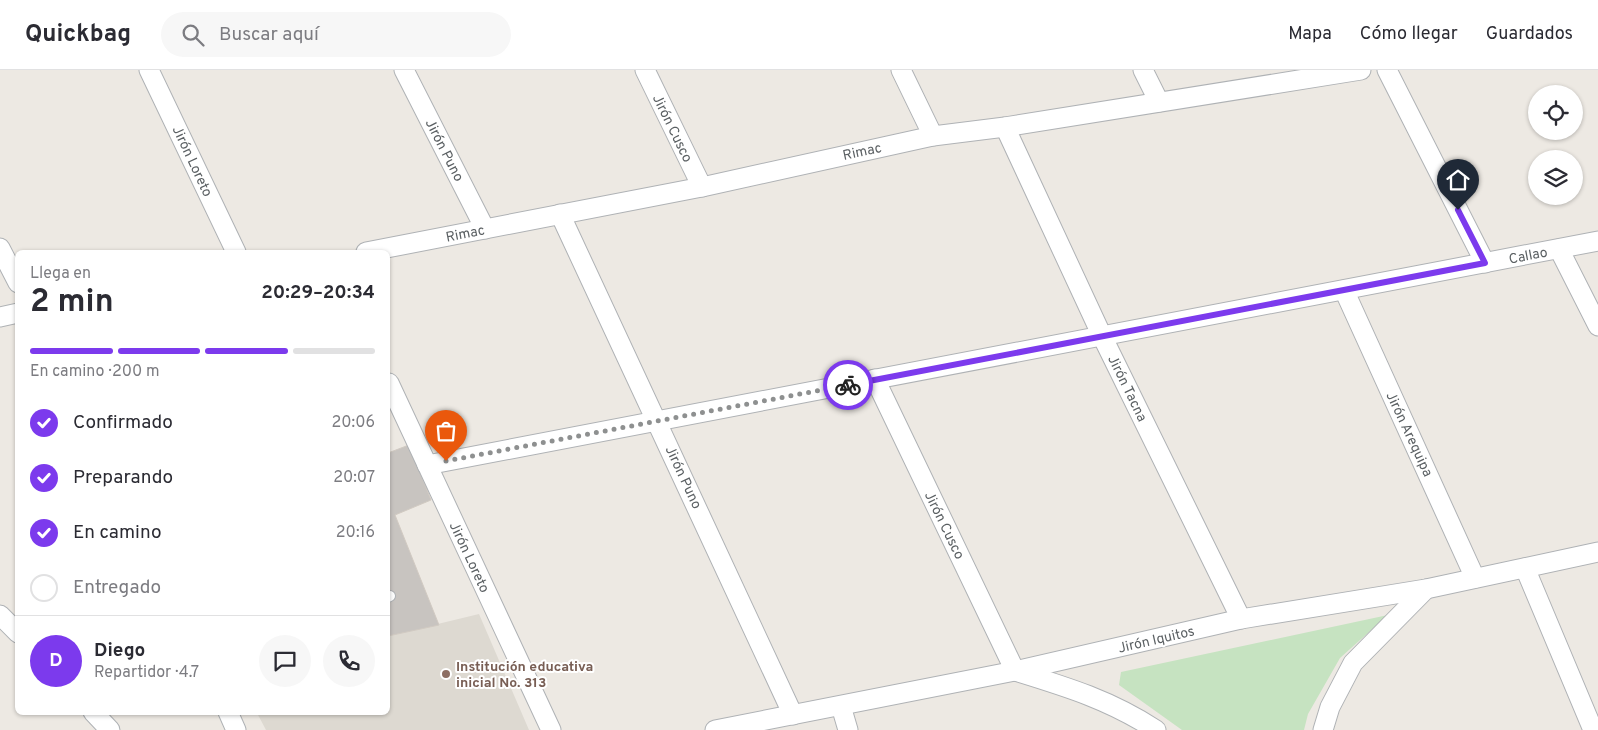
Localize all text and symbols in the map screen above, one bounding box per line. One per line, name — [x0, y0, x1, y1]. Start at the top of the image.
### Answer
search box — [161, 12, 511, 57]
text: Quickbag — [25, 20, 131, 50]
icon: search — [179, 21, 207, 49]
text: Buscar aquí — [219, 23, 319, 47]
text: Mapa — [1288, 23, 1332, 46]
text: Cómo llegar — [1360, 23, 1458, 46]
text: Guardados — [1486, 23, 1573, 46]
map controls — [1528, 85, 1583, 205]
button: locate — [1528, 85, 1583, 140]
street label: Jirón Cusco — [648, 92, 695, 166]
street label: Jirón Puno — [421, 117, 467, 185]
street label: Jirón Loreto — [168, 123, 216, 200]
street label: Rimac — [841, 140, 883, 165]
button: layers — [1528, 150, 1583, 205]
pin — [1437, 159, 1479, 210]
icon: home — [1444, 166, 1472, 194]
street label: Rimac — [444, 222, 486, 247]
street label: Callao — [1507, 244, 1549, 269]
text: Llega en — [30, 264, 91, 284]
text: 20:29–20:34 — [261, 281, 375, 305]
text: 2 min — [30, 283, 114, 323]
street label: Jirón Tacna — [1103, 353, 1150, 425]
courier — [823, 360, 873, 410]
text: En camino · 200 m — [30, 362, 160, 382]
icon: bike — [834, 371, 862, 399]
street label: Jirón Arequipa — [1382, 389, 1436, 480]
icon: check — [30, 409, 58, 437]
pin — [425, 410, 467, 461]
text: Confirmado — [73, 411, 173, 435]
text: 20:06 — [332, 413, 375, 433]
icon: bag — [432, 417, 460, 445]
street label: Jirón Puno — [661, 443, 705, 512]
icon: check — [30, 464, 58, 492]
text: Preparando — [73, 466, 173, 490]
text: 20:07 — [333, 468, 375, 488]
street label: Jirón Cusco — [920, 489, 967, 563]
icon: check — [30, 519, 58, 547]
street label: Jirón Loreto — [445, 519, 493, 596]
text: En camino — [73, 521, 162, 545]
text: 20:16 — [336, 523, 375, 543]
text: Entregado — [73, 576, 161, 600]
street label: Jirón Iquitos — [1116, 623, 1196, 658]
button: chat — [259, 635, 311, 687]
button: phone — [323, 635, 375, 687]
text: Diego — [94, 639, 145, 663]
text: D — [49, 649, 63, 673]
place label: Institución educativa inicial No. 313 — [456, 659, 593, 692]
text: Repartidor · 4.7 — [94, 663, 199, 683]
marker: Institución educativa inicial No. 313 — [440, 668, 452, 680]

